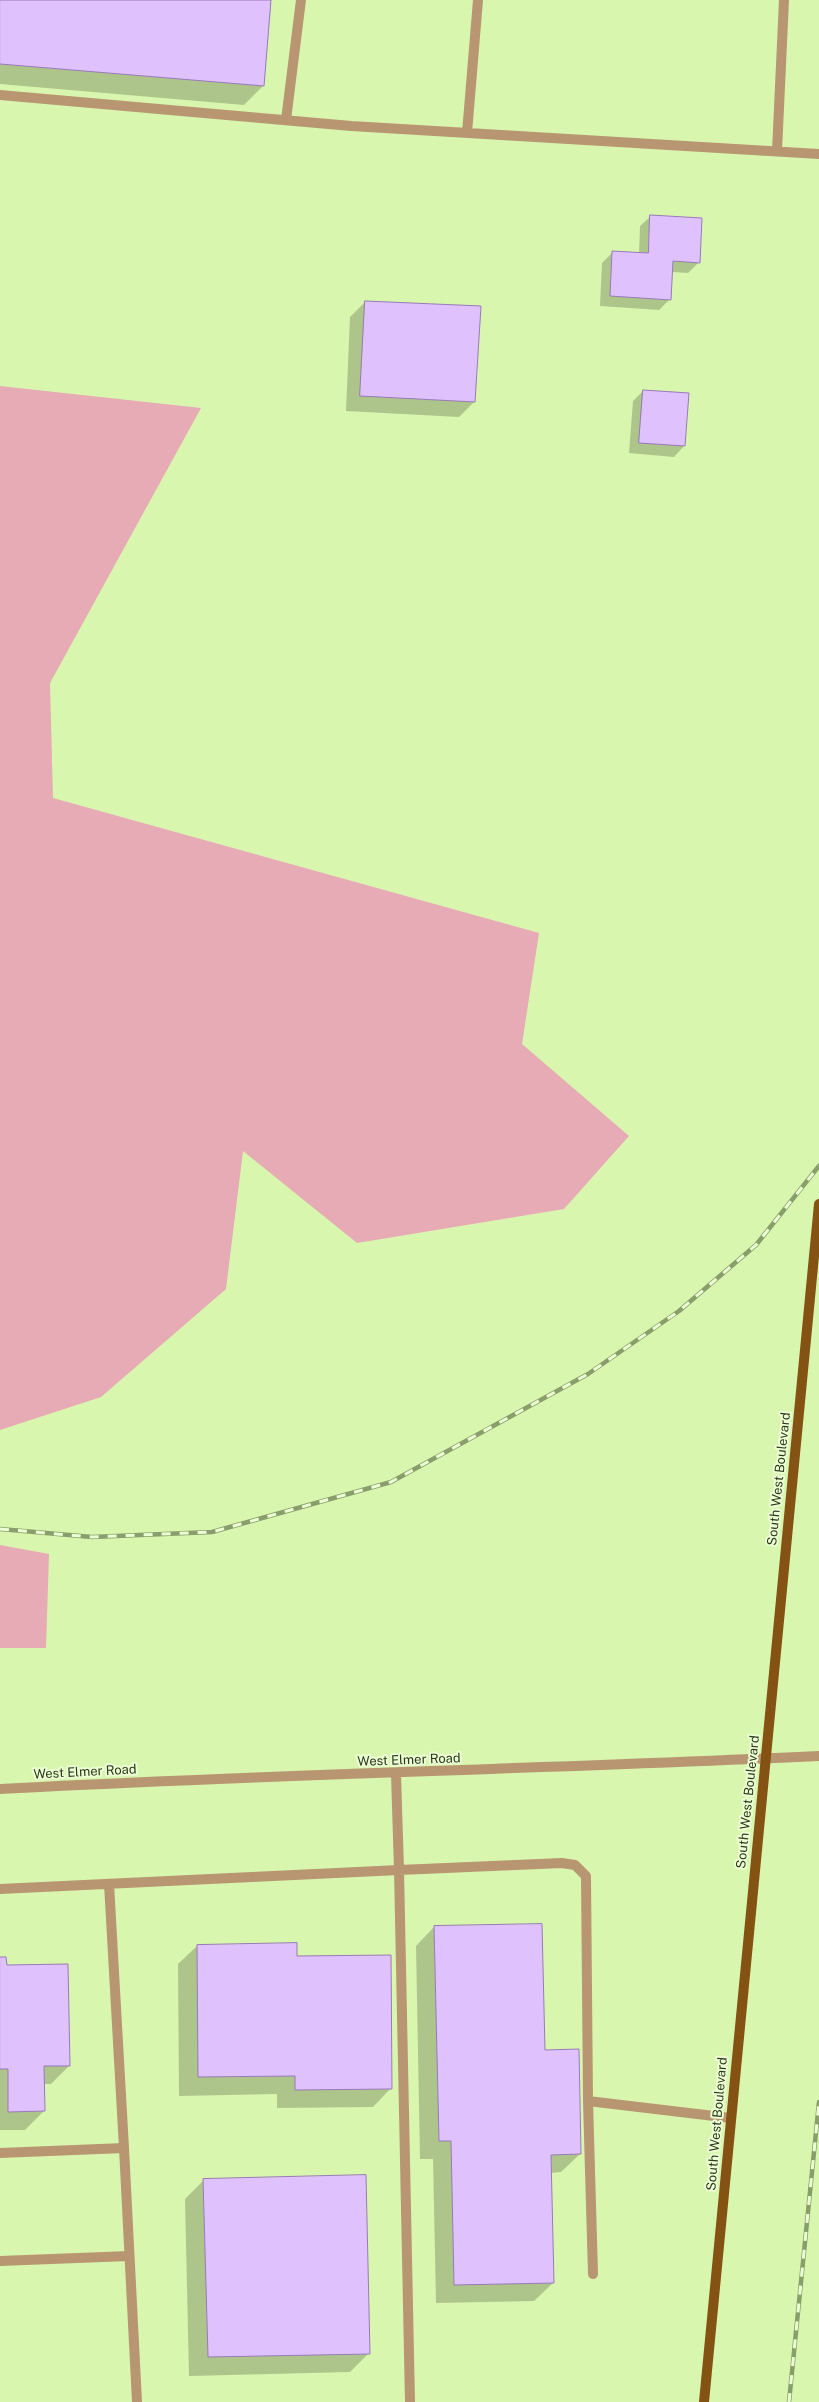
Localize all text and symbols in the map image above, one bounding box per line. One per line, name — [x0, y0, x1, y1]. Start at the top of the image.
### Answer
street label: South West Boulevard — [764, 1412, 794, 1546]
street label: South West Boulevard — [733, 1735, 763, 1869]
street label: West Elmer Road — [357, 1750, 461, 1770]
street label: West Elmer Road — [33, 1762, 137, 1782]
street label: South West Boulevard — [703, 2057, 731, 2191]

